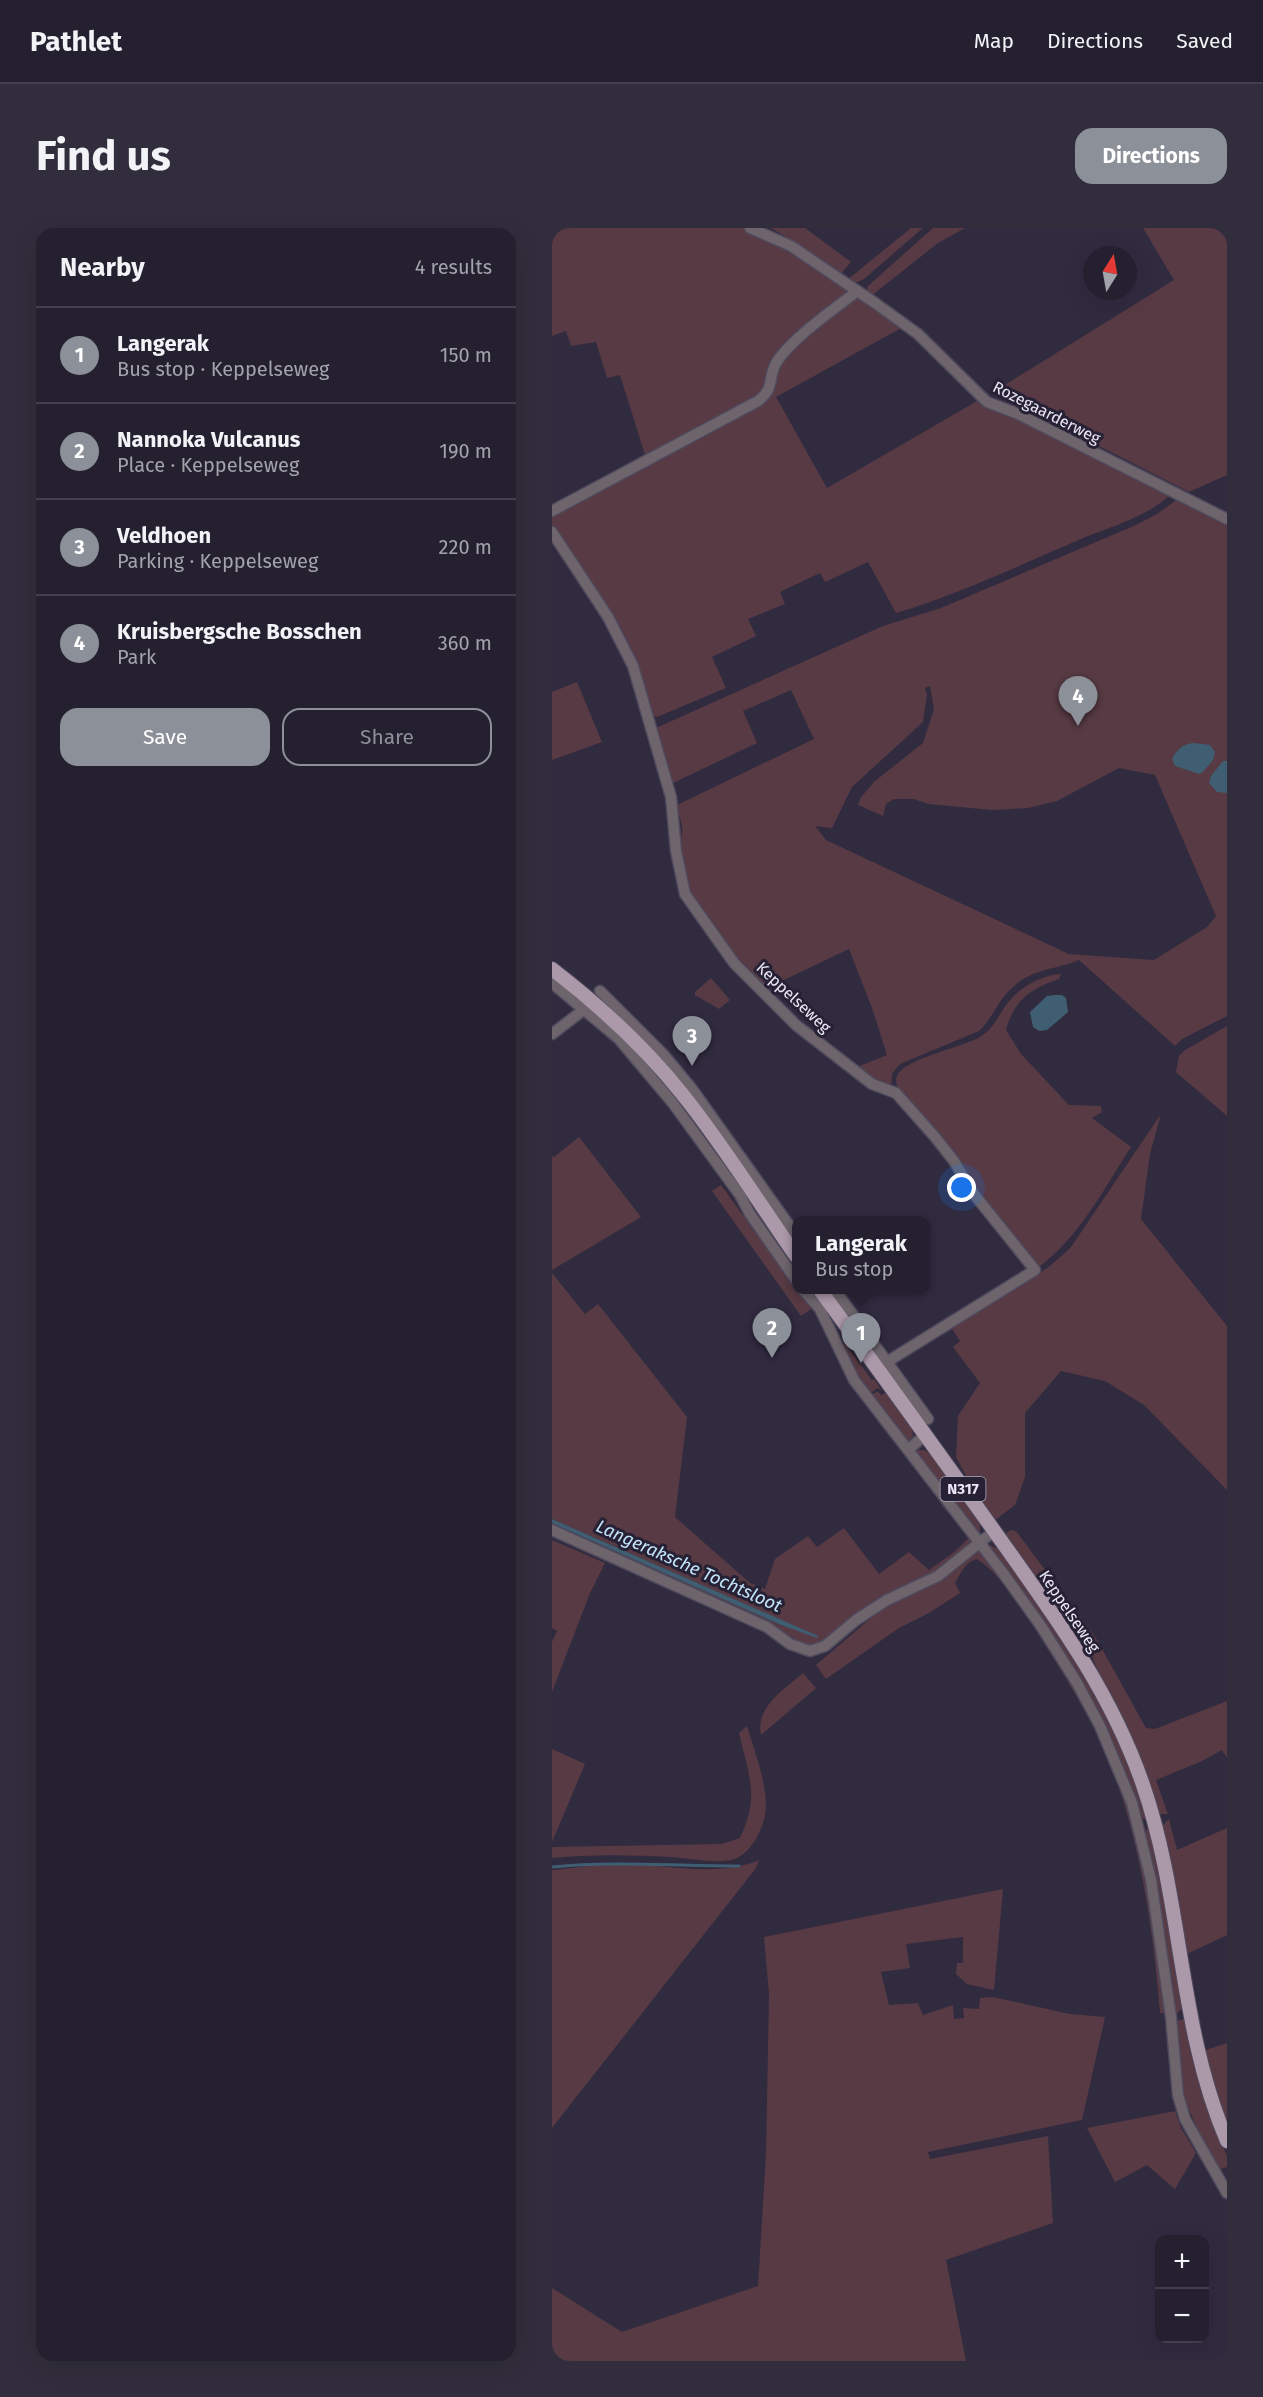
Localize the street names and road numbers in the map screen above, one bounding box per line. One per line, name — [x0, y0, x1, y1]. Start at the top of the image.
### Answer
street label: Rozegaarderweg — [990, 377, 1104, 448]
street label: Keppelseweg — [752, 958, 835, 1037]
road number: N317 — [940, 1477, 986, 1501]
street label: Keppelseweg — [1035, 1567, 1104, 1657]

